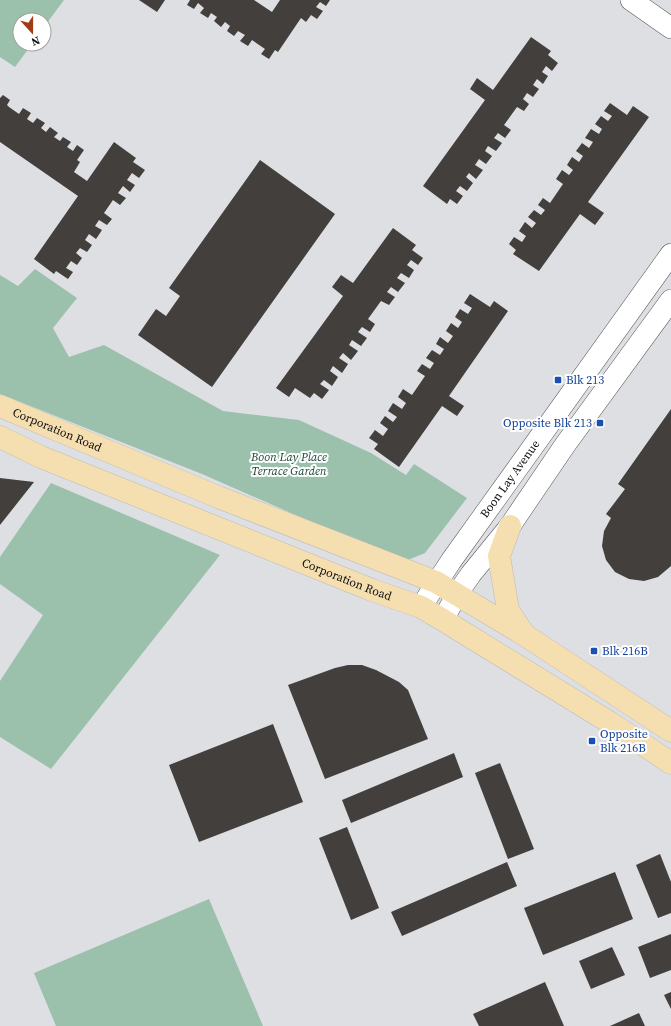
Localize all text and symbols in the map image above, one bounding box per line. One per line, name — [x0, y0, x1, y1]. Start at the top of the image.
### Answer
north arrow — [12, 12, 52, 52]
text: N — [29, 32, 42, 49]
place label: Blk 213 — [566, 372, 604, 388]
marker: Blk 213 — [553, 375, 563, 385]
street label: Corporation Road — [10, 404, 104, 456]
place label: Opposite Blk 213 — [503, 415, 592, 431]
marker: Opposite Blk 213 — [595, 418, 605, 428]
street label: Boon Lay Avenue — [476, 437, 543, 521]
park label: Boon Lay Place Terrace Garden — [250, 449, 327, 479]
street label: Corporation Road — [299, 555, 394, 604]
place label: Blk 216B — [602, 643, 648, 659]
marker: Blk 216B — [589, 646, 599, 656]
place label: Opposite Blk 216B — [600, 726, 648, 756]
marker: Opposite Blk 216B — [587, 736, 597, 746]

